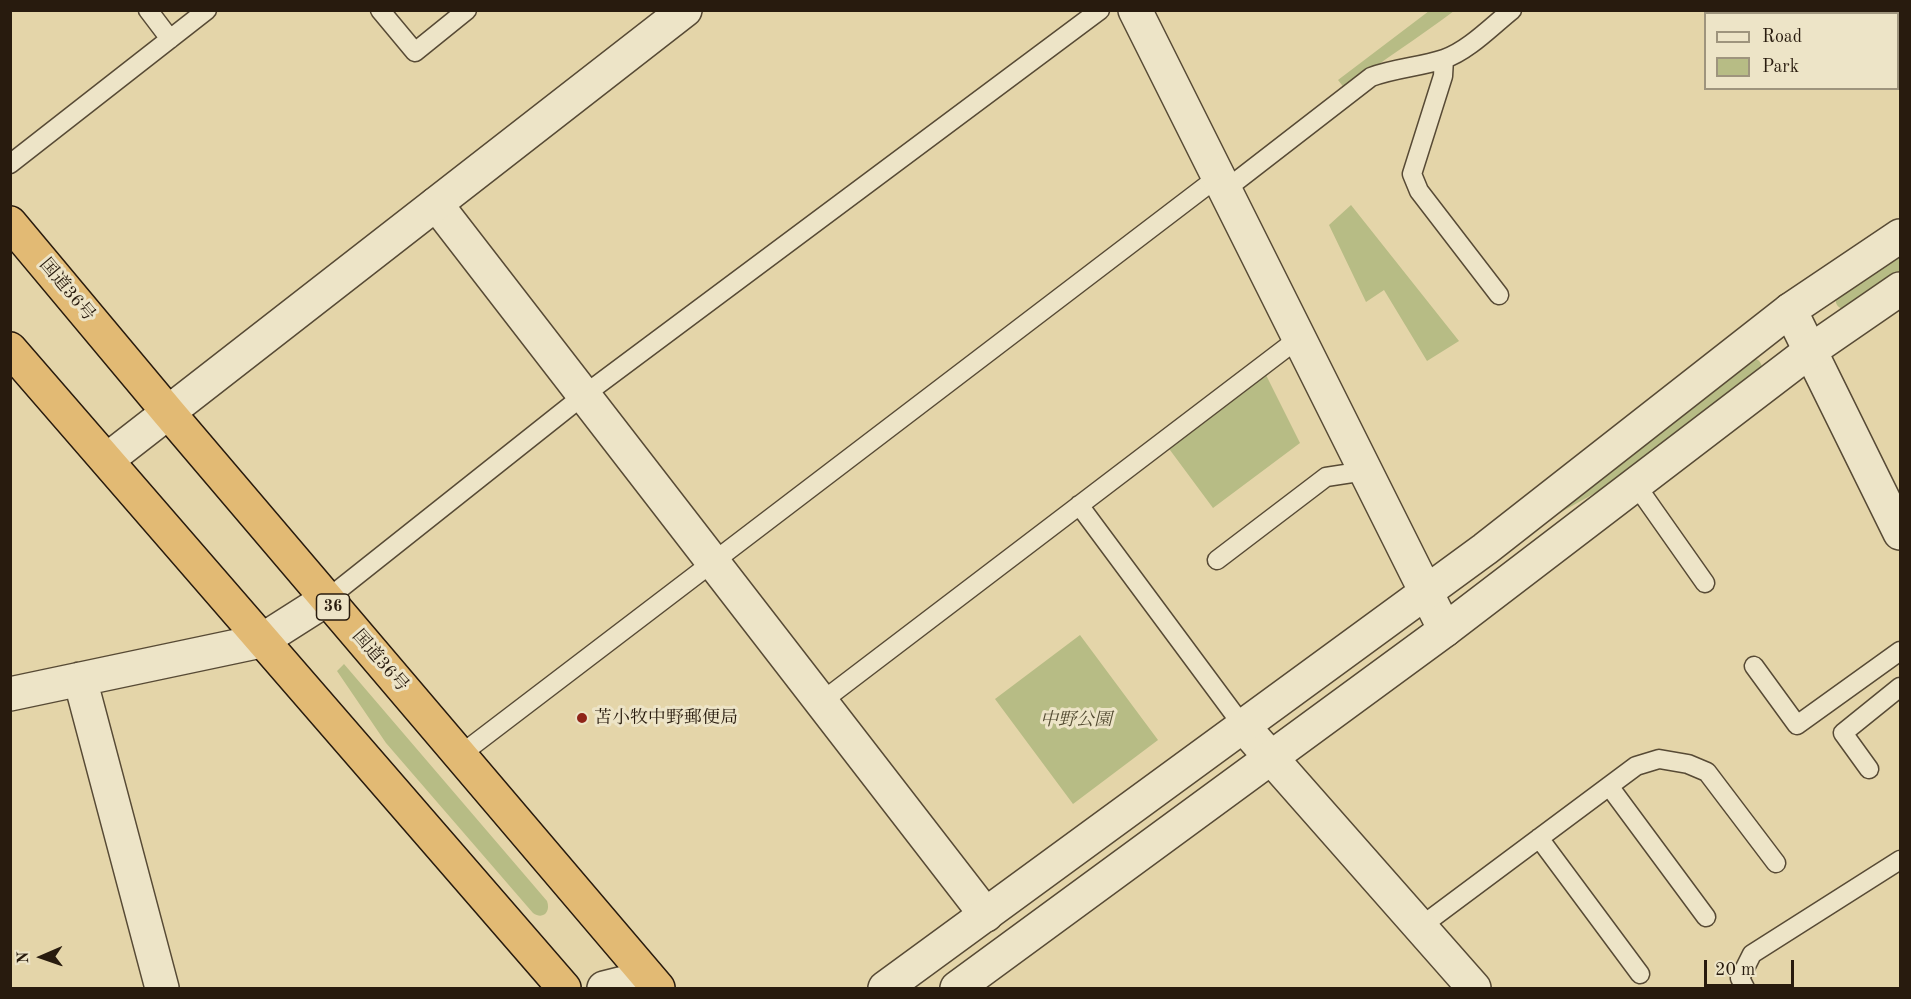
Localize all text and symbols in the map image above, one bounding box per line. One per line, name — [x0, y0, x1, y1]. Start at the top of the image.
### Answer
legend — [1704, 12, 1899, 90]
text: Road — [1762, 28, 1802, 46]
text: Park — [1762, 58, 1799, 76]
street label: 国道36号 — [35, 254, 99, 326]
road number: 36 — [316, 594, 350, 620]
street label: 国道36号 — [347, 626, 413, 696]
place label: 苫小牧中野郵便局 — [594, 707, 738, 729]
park label: 中野公園 — [1040, 709, 1112, 731]
marker: 苫小牧中野郵便局 — [575, 711, 589, 725]
north arrow — [12, 927, 72, 987]
scale bar — [1707, 948, 1797, 986]
text: N — [16, 951, 32, 964]
text: 20 m — [1715, 961, 1755, 979]

